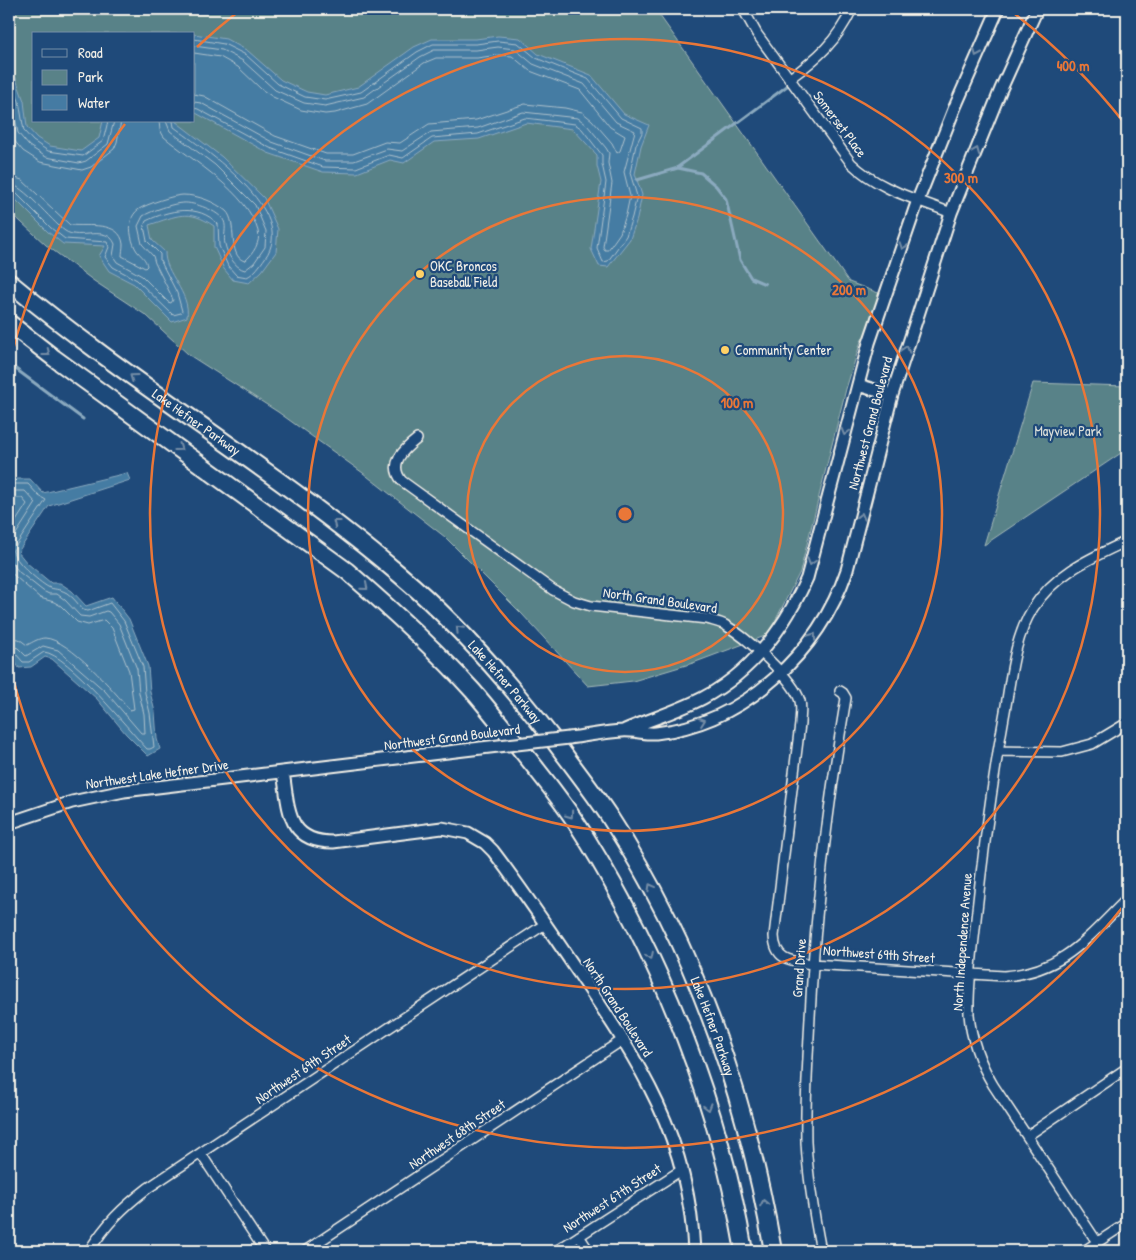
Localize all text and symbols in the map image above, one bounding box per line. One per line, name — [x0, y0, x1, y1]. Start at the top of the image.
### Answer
legend — [32, 32, 195, 122]
text: Road — [78, 42, 103, 63]
one-way arrow — [973, 48, 984, 57]
text: 400 m — [1057, 55, 1089, 76]
text: Park — [78, 66, 103, 87]
street label: Somerset Place — [809, 87, 872, 161]
text: Water — [78, 92, 110, 113]
one-way arrow — [970, 147, 980, 156]
text: 300 m — [944, 167, 978, 188]
one-way arrow — [899, 241, 909, 250]
place label: OKC Broncos Baseball Field — [430, 256, 498, 291]
marker: OKC Broncos Baseball Field — [414, 268, 426, 280]
text: 200 m — [832, 279, 866, 300]
place label: Community Center — [735, 340, 832, 360]
marker: Community Center — [719, 344, 731, 356]
one-way arrow — [901, 345, 911, 353]
one-way arrow — [41, 347, 50, 355]
street label: Northwest Grand Boulevard — [843, 354, 897, 491]
one-way arrow — [130, 373, 139, 383]
street label: Lake Hefner Parkway — [149, 384, 245, 460]
text: 100 m — [721, 392, 753, 413]
park label: Mayview Park — [1034, 421, 1102, 441]
one-way arrow — [840, 427, 850, 435]
one-way arrow — [173, 442, 183, 451]
centre of rings — [616, 505, 634, 523]
one-way arrow — [855, 512, 865, 520]
one-way arrow — [333, 521, 342, 529]
one-way arrow — [806, 558, 816, 566]
one-way arrow — [359, 581, 368, 589]
street label: North Grand Boulevard — [602, 582, 719, 617]
one-way arrow — [456, 626, 465, 635]
one-way arrow — [807, 632, 816, 642]
street label: Lake Hefner Parkway — [464, 636, 547, 728]
one-way arrow — [697, 717, 706, 727]
street label: Northwest Grand Boulevard — [383, 719, 522, 754]
street label: Northwest Lake Hefner Drive — [84, 754, 230, 793]
one-way arrow — [564, 809, 572, 818]
street label: North Independence Avenue — [947, 872, 977, 1012]
one-way arrow — [647, 883, 657, 892]
street label: Grand Drive — [787, 937, 810, 998]
street label: Northwest 69th Street — [823, 940, 936, 967]
one-way arrow — [644, 951, 654, 960]
street label: North Grand Boulevard — [579, 954, 658, 1060]
street label: Lake Hefner Parkway — [687, 974, 740, 1079]
street label: Northwest 69th Street — [251, 1029, 355, 1108]
street label: Northwest 68th Street — [405, 1094, 509, 1173]
one-way arrow — [703, 1103, 713, 1111]
street label: Northwest 67th Street — [559, 1159, 665, 1237]
one-way arrow — [759, 1199, 770, 1208]

